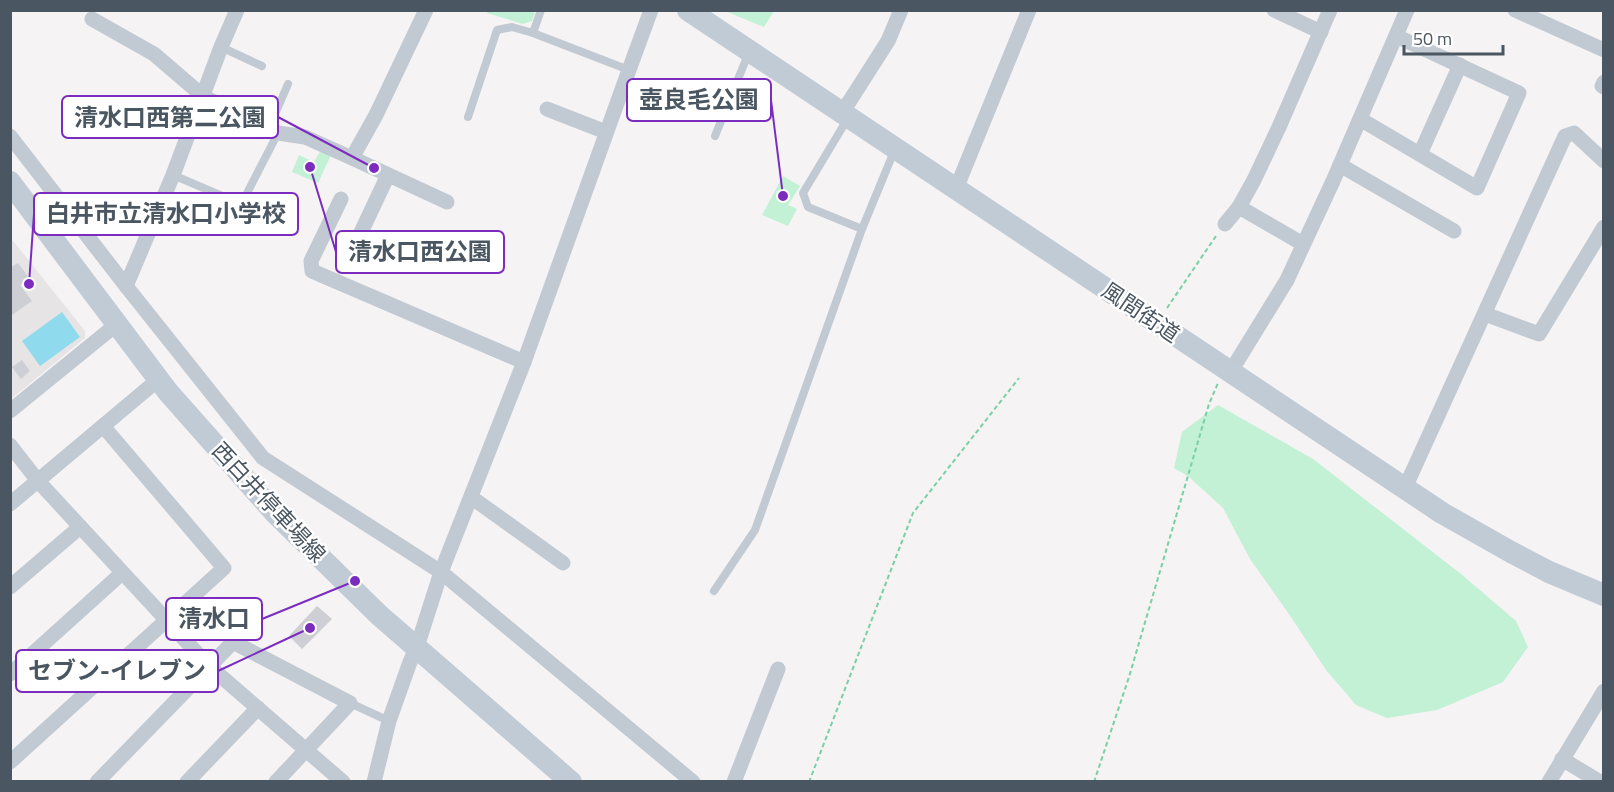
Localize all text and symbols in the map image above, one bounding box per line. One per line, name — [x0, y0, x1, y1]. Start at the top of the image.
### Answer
scale bar — [1404, 18, 1503, 56]
text: 50 m — [1413, 25, 1452, 52]
callout: 壺良毛公園 — [627, 79, 771, 121]
text: 壺良毛公園 — [639, 81, 759, 117]
callout: 清水口西第二公園 — [62, 96, 278, 138]
text: 清水口西第二公園 — [74, 99, 266, 135]
callout: 白井市立清水口小学校 — [34, 193, 298, 235]
text: 白井市立清水口小学校 — [46, 195, 286, 231]
callout: 清水口西公園 — [336, 231, 504, 273]
text: 清水口西公園 — [348, 233, 492, 269]
street label: 風間街道 — [1095, 273, 1187, 351]
street label: 西白井停車場線 — [204, 434, 334, 570]
callout: 清水口 — [166, 598, 262, 640]
text: 清水口 — [178, 600, 250, 636]
callout: セブン-イレブン — [16, 650, 218, 692]
text: セブン-イレブン — [28, 652, 206, 688]

